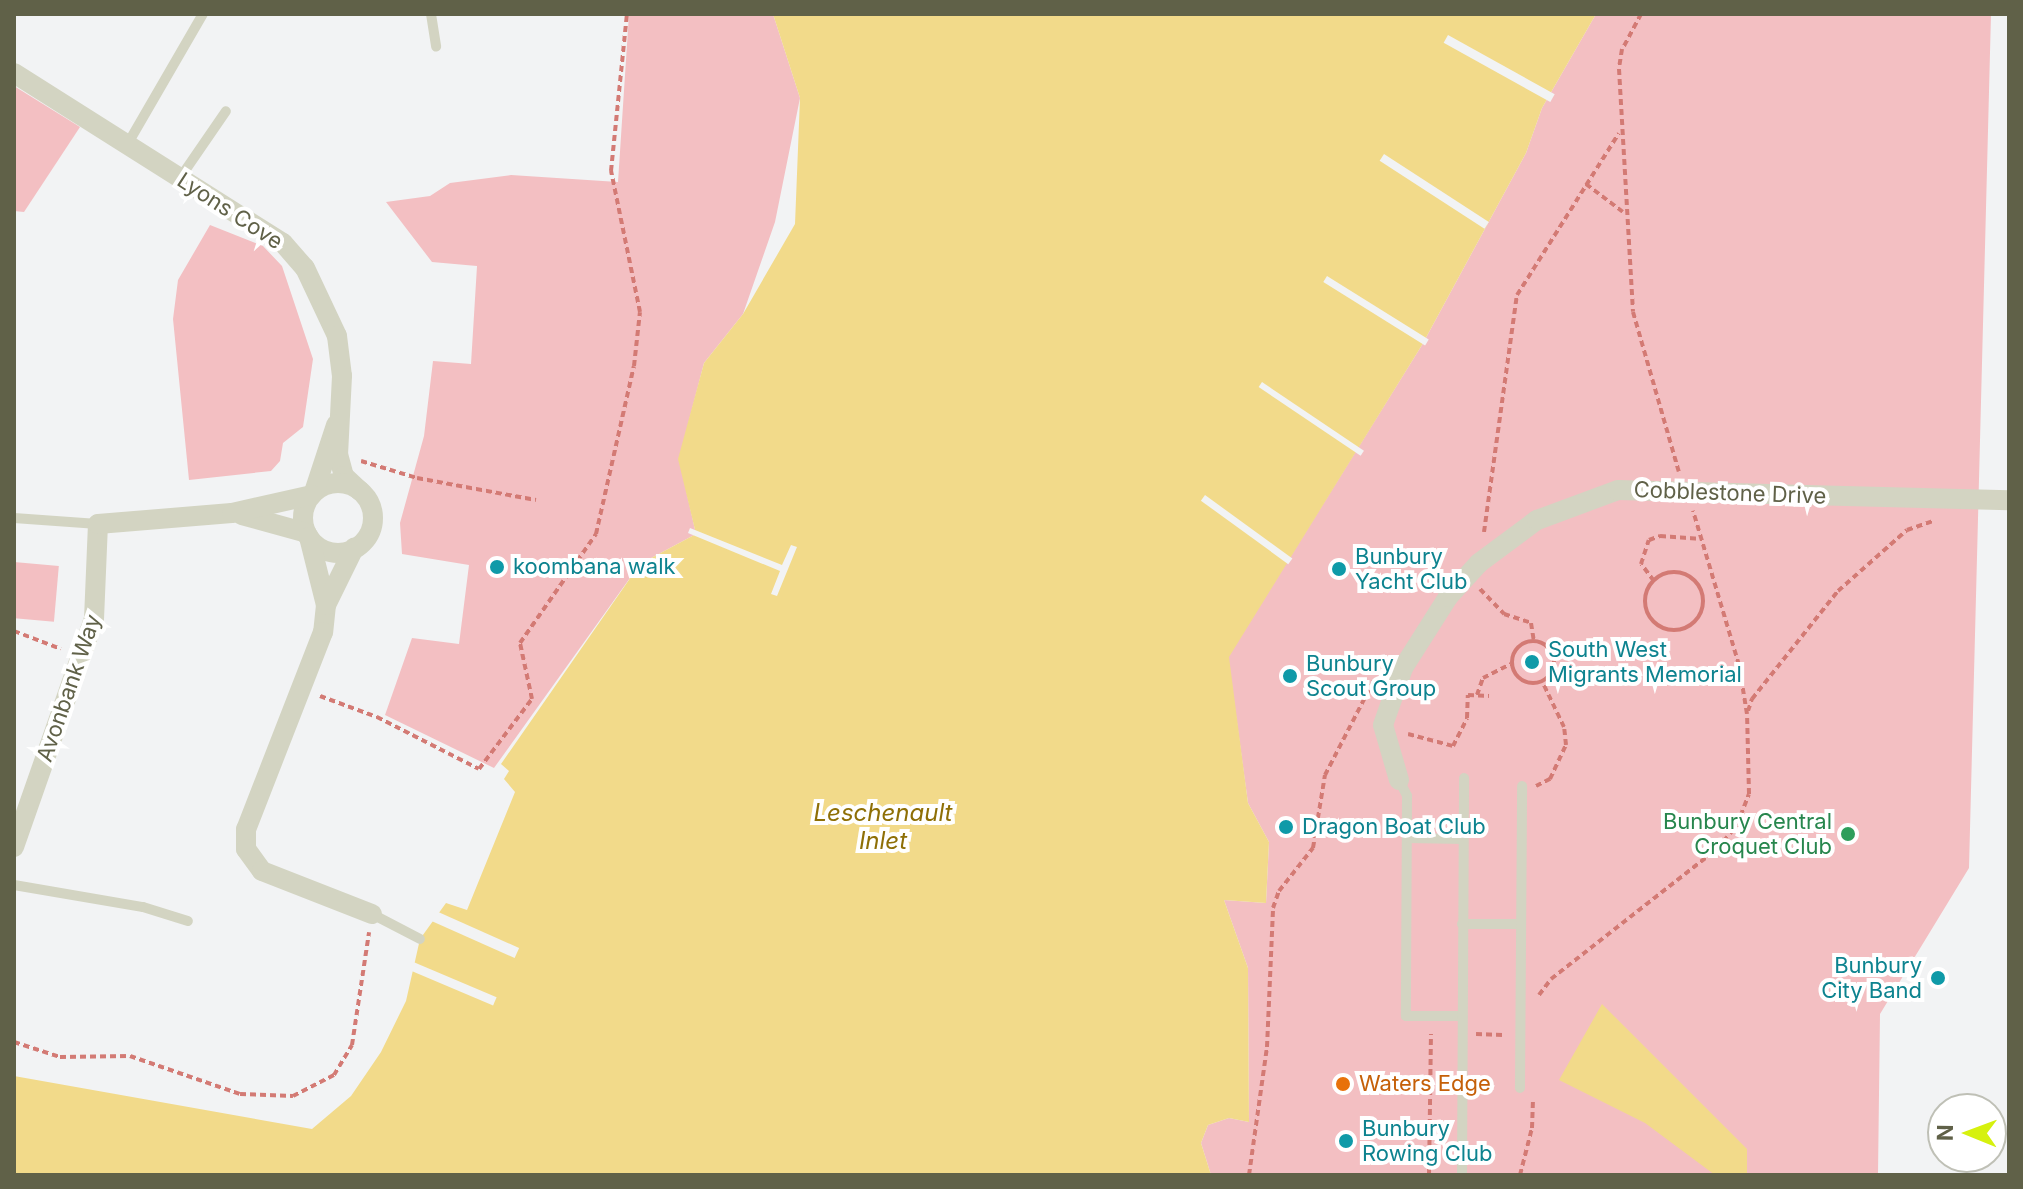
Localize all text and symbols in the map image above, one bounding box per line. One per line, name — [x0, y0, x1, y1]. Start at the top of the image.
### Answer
street label: Lyons Cove — [172, 167, 288, 255]
street label: Cobblestone Drive — [1633, 476, 1827, 510]
place label: Bunbury Yacht Club — [1355, 543, 1468, 594]
place label: koombana walk — [513, 554, 676, 580]
marker: koombana walk — [488, 558, 506, 576]
marker: Bunbury Yacht Club — [1330, 560, 1348, 578]
street label: Avonbank Way — [31, 611, 107, 765]
place label: South West Migrants Memorial — [1548, 636, 1742, 688]
place label: Bunbury Scout Group — [1306, 650, 1436, 702]
marker: South West Migrants Memorial — [1523, 653, 1541, 671]
marker: Bunbury Scout Group — [1281, 667, 1299, 685]
water label: Leschenault Inlet — [814, 799, 952, 855]
place label: Bunbury Central Croquet Club — [1663, 808, 1832, 860]
place label: Dragon Boat Club — [1302, 814, 1486, 840]
marker: Dragon Boat Club — [1277, 818, 1295, 836]
marker: Bunbury Central Croquet Club — [1839, 825, 1857, 843]
place label: Bunbury City Band — [1821, 952, 1922, 1004]
marker: Bunbury City Band — [1929, 969, 1947, 987]
place label: Waters Edge — [1359, 1071, 1491, 1097]
marker: Waters Edge — [1334, 1075, 1352, 1093]
north arrow — [1927, 1093, 2007, 1173]
place label: Bunbury Rowing Club — [1362, 1115, 1493, 1166]
text: N — [1932, 1124, 1958, 1141]
marker: Bunbury Rowing Club — [1337, 1132, 1355, 1150]

